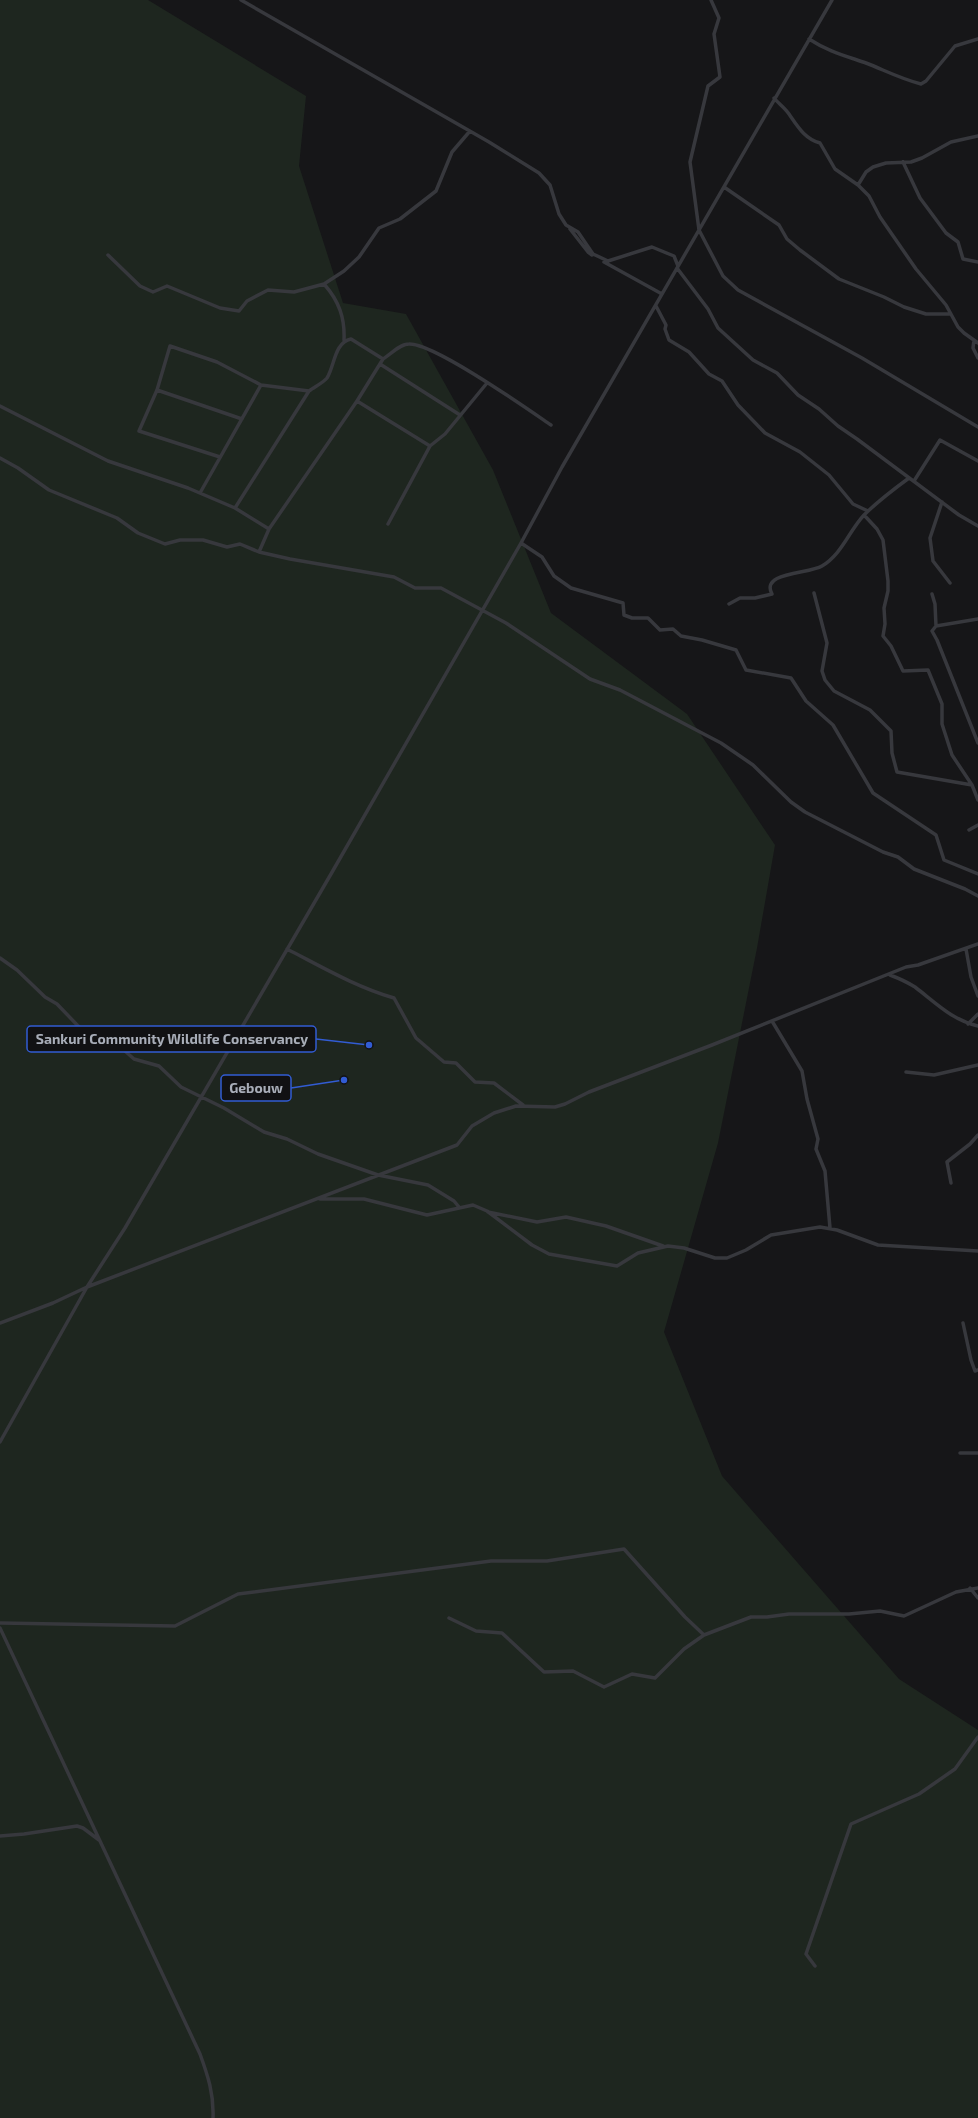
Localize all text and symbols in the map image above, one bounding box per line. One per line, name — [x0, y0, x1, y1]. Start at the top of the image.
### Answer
callout: Sankuri Community Wildlife Conservancy — [27, 1026, 316, 1052]
text: Sankuri Community Wildlife Conservancy — [36, 1030, 308, 1047]
callout: Gebouw — [221, 1075, 291, 1101]
text: Gebouw — [229, 1079, 283, 1096]

